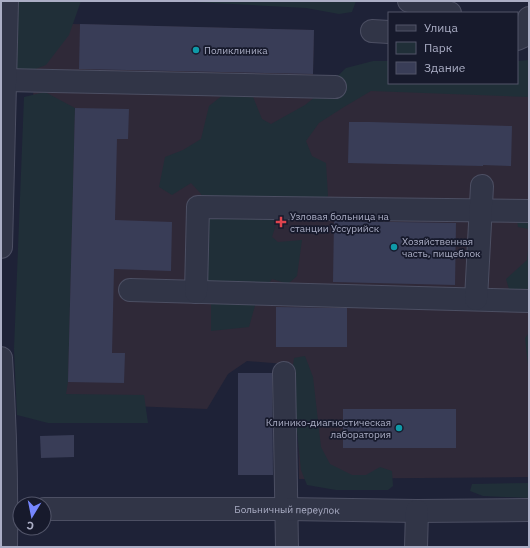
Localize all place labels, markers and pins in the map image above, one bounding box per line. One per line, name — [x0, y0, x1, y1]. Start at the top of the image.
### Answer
place label: Поликлиника — [204, 44, 268, 57]
marker: Поликлиника — [191, 45, 201, 55]
place label: Узловая больница на станции Уссурийск — [290, 210, 390, 235]
marker: Узловая больница на станции Уссурийск — [275, 216, 287, 228]
place label: Хозяйственная часть, пищеблок — [402, 235, 481, 260]
marker: Хозяйственная часть, пищеблок — [389, 242, 399, 252]
place label: Клинико-диагностическая лаборатория — [266, 416, 391, 441]
marker: Клинико-диагностическая лаборатория — [394, 423, 404, 433]

